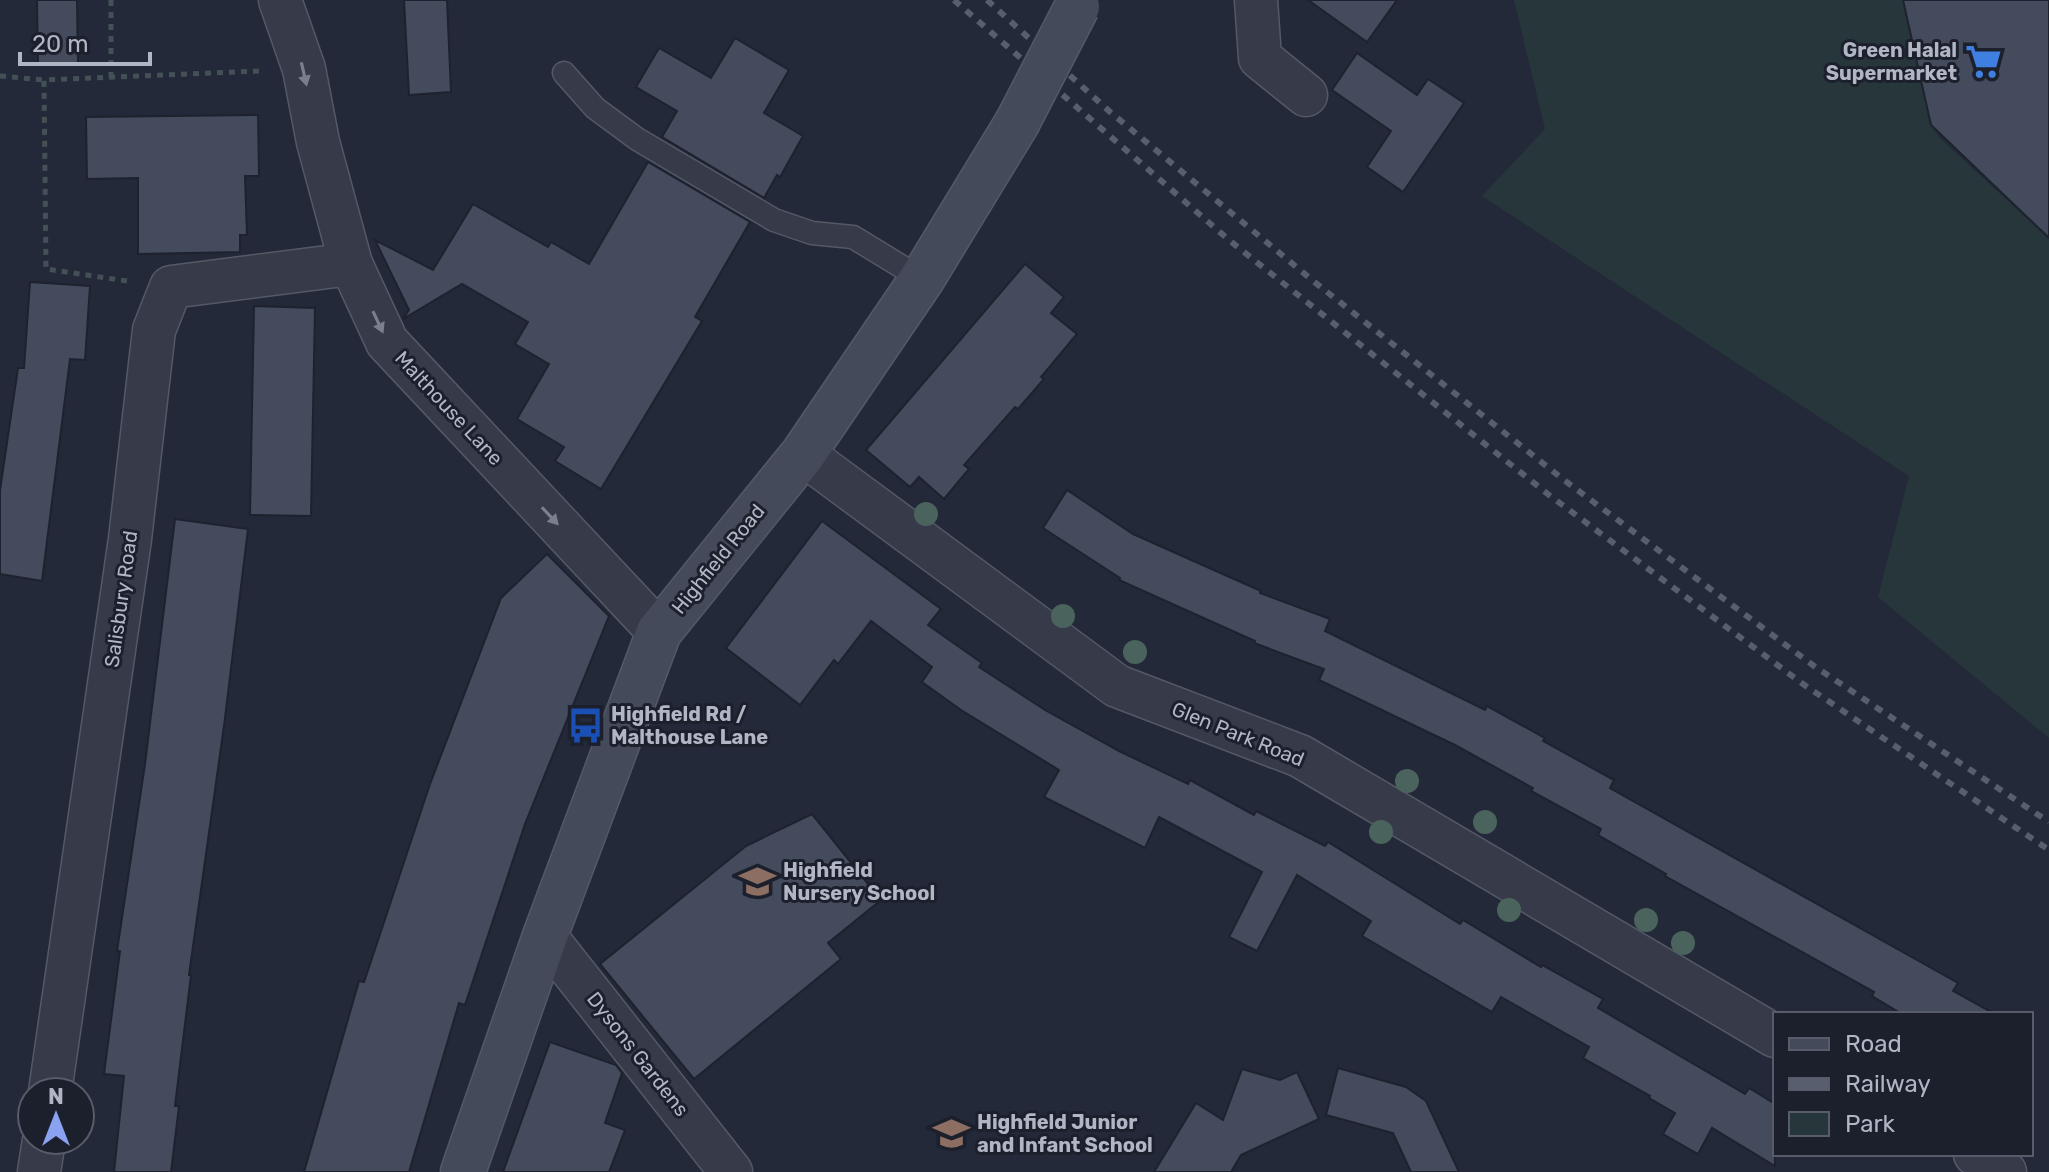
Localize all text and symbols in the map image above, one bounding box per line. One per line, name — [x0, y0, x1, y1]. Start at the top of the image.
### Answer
scale bar — [20, 16, 150, 66]
text: 20 m — [32, 30, 89, 58]
place label: Green Halal Supermarket — [1826, 38, 1957, 85]
supermarket icon: Green Halal Supermarket — [1964, 43, 2002, 81]
one-way arrow — [298, 62, 311, 87]
one-way arrow — [371, 311, 385, 334]
street label: Malthouse Lane — [390, 346, 508, 470]
street label: Highfield Road — [666, 499, 770, 619]
one-way arrow — [540, 506, 558, 525]
street label: Salisbury Road — [100, 529, 142, 669]
street label: Glen Park Road — [1168, 697, 1308, 771]
place label: Highfield Rd / Malthouse Lane — [611, 702, 768, 749]
bus stop icon: Highfield Rd / Malthouse Lane — [566, 706, 604, 744]
place label: Highfield Nursery School — [783, 858, 935, 905]
school or university icon: Highfield Nursery School — [738, 863, 776, 901]
street label: Dysons Gardens — [582, 987, 694, 1121]
legend — [1773, 1012, 2033, 1156]
text: Road — [1845, 1030, 1902, 1058]
text: Railway — [1845, 1070, 1931, 1098]
north arrow — [16, 1076, 96, 1156]
text: N — [48, 1083, 64, 1110]
place label: Highfield Junior and Infant School — [977, 1110, 1153, 1157]
text: Park — [1845, 1110, 1896, 1138]
school or university icon: Highfield Junior and Infant School — [932, 1115, 970, 1153]

